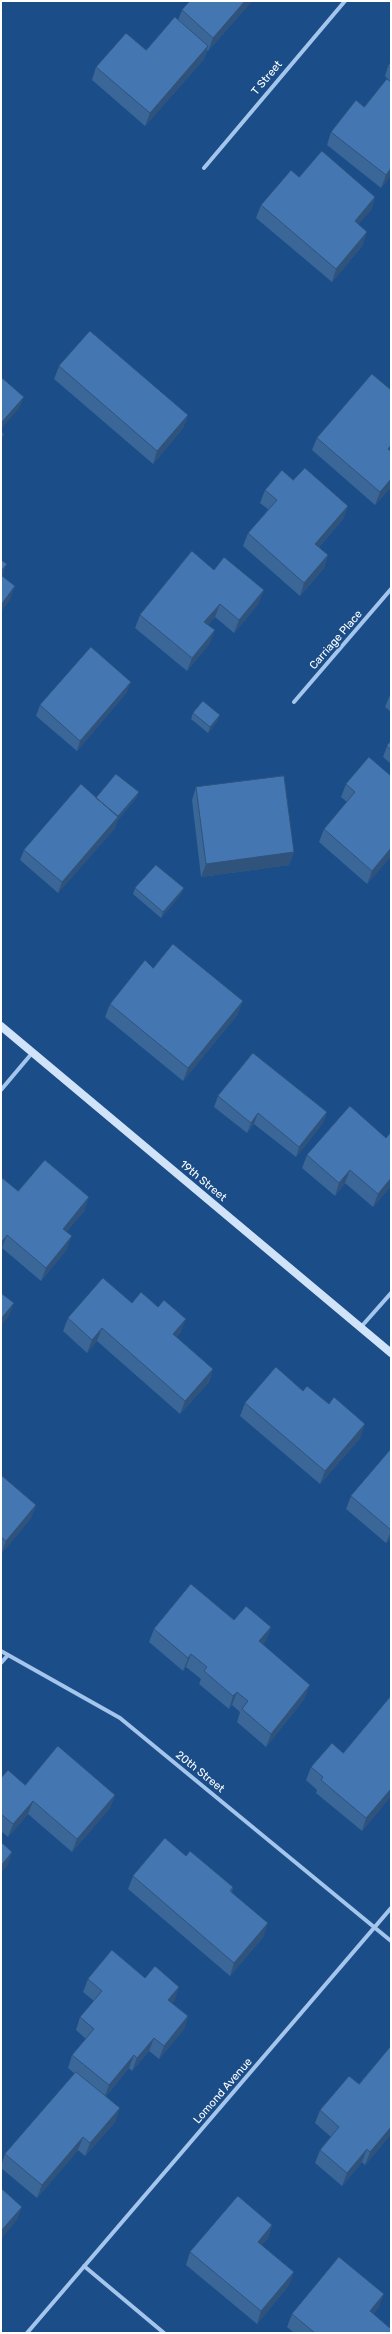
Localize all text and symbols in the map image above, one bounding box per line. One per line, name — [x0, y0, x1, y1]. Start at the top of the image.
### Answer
street label: T Street — [249, 58, 285, 98]
street label: Carriage Place — [307, 608, 365, 672]
street label: 19th Street — [177, 1158, 229, 1204]
street label: 20th Street — [173, 1748, 227, 1796]
street label: Lomond Avenue — [191, 2055, 255, 2127]

